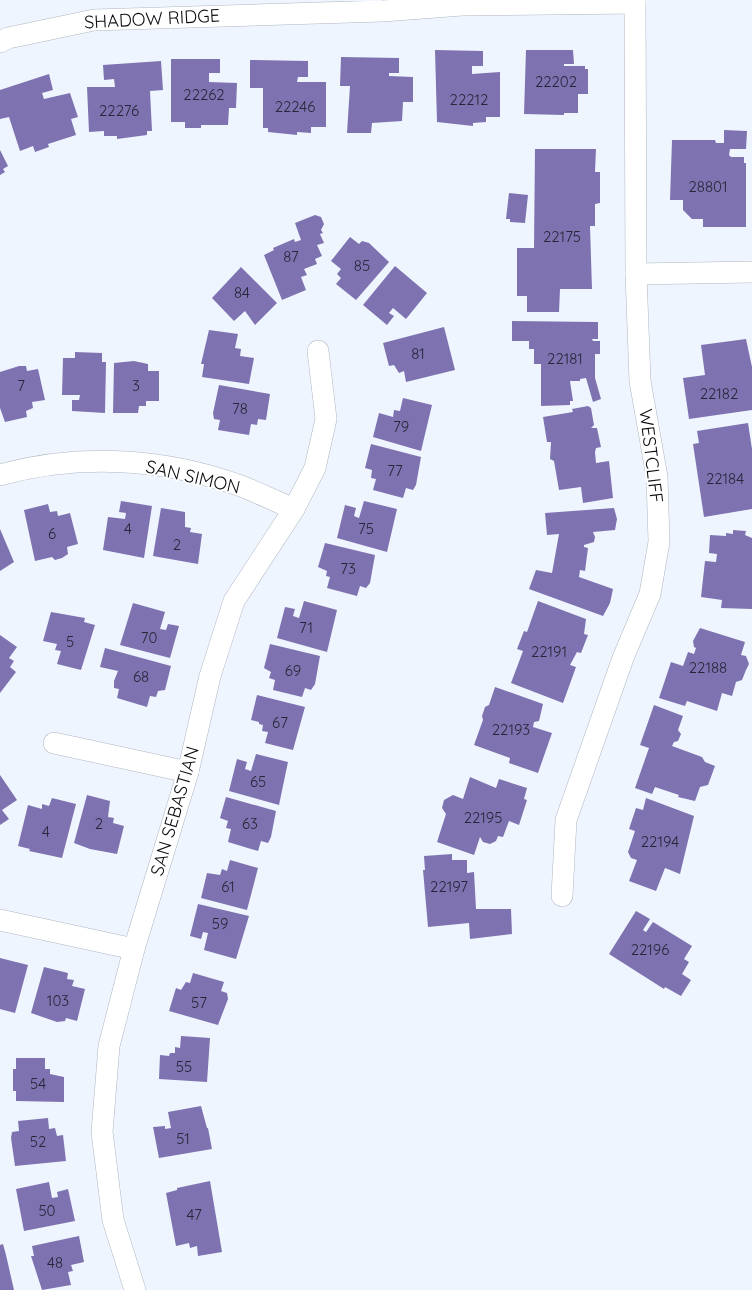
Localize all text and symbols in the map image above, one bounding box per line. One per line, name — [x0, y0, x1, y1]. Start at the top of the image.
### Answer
street label: SHADOW RIDGE — [84, 3, 220, 34]
house number: 22202 — [535, 72, 577, 91]
house number: 22262 — [183, 85, 225, 104]
house number: 22212 — [450, 90, 488, 109]
house number: 22246 — [275, 97, 315, 116]
house number: 22276 — [99, 101, 139, 120]
house number: 28801 — [689, 177, 728, 196]
house number: 22175 — [543, 227, 581, 246]
house number: 87 — [283, 247, 299, 266]
house number: 85 — [354, 256, 370, 275]
house number: 84 — [234, 283, 250, 302]
house number: 81 — [411, 344, 425, 363]
house number: 22181 — [547, 349, 583, 368]
house number: 7 — [17, 376, 25, 395]
house number: 3 — [132, 376, 140, 395]
house number: 22182 — [700, 384, 738, 403]
house number: 78 — [232, 399, 248, 418]
street label: WESTCLIFF — [634, 408, 669, 504]
house number: 79 — [393, 417, 409, 436]
street label: SAN SIMON — [144, 454, 243, 499]
house number: 77 — [387, 461, 403, 480]
house number: 22184 — [706, 469, 744, 488]
house number: 4 — [124, 519, 132, 538]
house number: 75 — [358, 519, 374, 538]
house number: 6 — [48, 524, 56, 543]
house number: 2 — [173, 535, 181, 554]
house number: 73 — [340, 559, 356, 578]
house number: 71 — [299, 618, 313, 637]
house number: 70 — [141, 628, 157, 647]
house number: 5 — [66, 632, 74, 651]
house number: 22191 — [531, 642, 567, 661]
house number: 22188 — [689, 658, 727, 677]
house number: 69 — [285, 661, 301, 680]
house number: 68 — [133, 667, 149, 686]
house number: 67 — [272, 713, 288, 732]
house number: 22193 — [492, 720, 530, 739]
street label: SAN SEBASTIAN — [145, 743, 204, 878]
house number: 65 — [250, 772, 266, 791]
house number: 22195 — [464, 808, 502, 827]
house number: 2 — [95, 814, 103, 833]
house number: 63 — [242, 814, 258, 833]
house number: 4 — [42, 822, 50, 841]
house number: 22194 — [641, 832, 679, 851]
house number: 61 — [221, 877, 235, 896]
house number: 22197 — [430, 877, 468, 896]
house number: 59 — [212, 914, 228, 933]
house number: 22196 — [631, 940, 669, 959]
house number: 103 — [47, 991, 69, 1010]
house number: 57 — [191, 993, 207, 1012]
house number: 55 — [176, 1057, 192, 1076]
house number: 54 — [30, 1074, 46, 1093]
house number: 51 — [176, 1129, 190, 1148]
house number: 52 — [30, 1132, 46, 1151]
house number: 50 — [38, 1201, 56, 1220]
house number: 47 — [186, 1205, 202, 1224]
house number: 48 — [47, 1253, 63, 1272]

